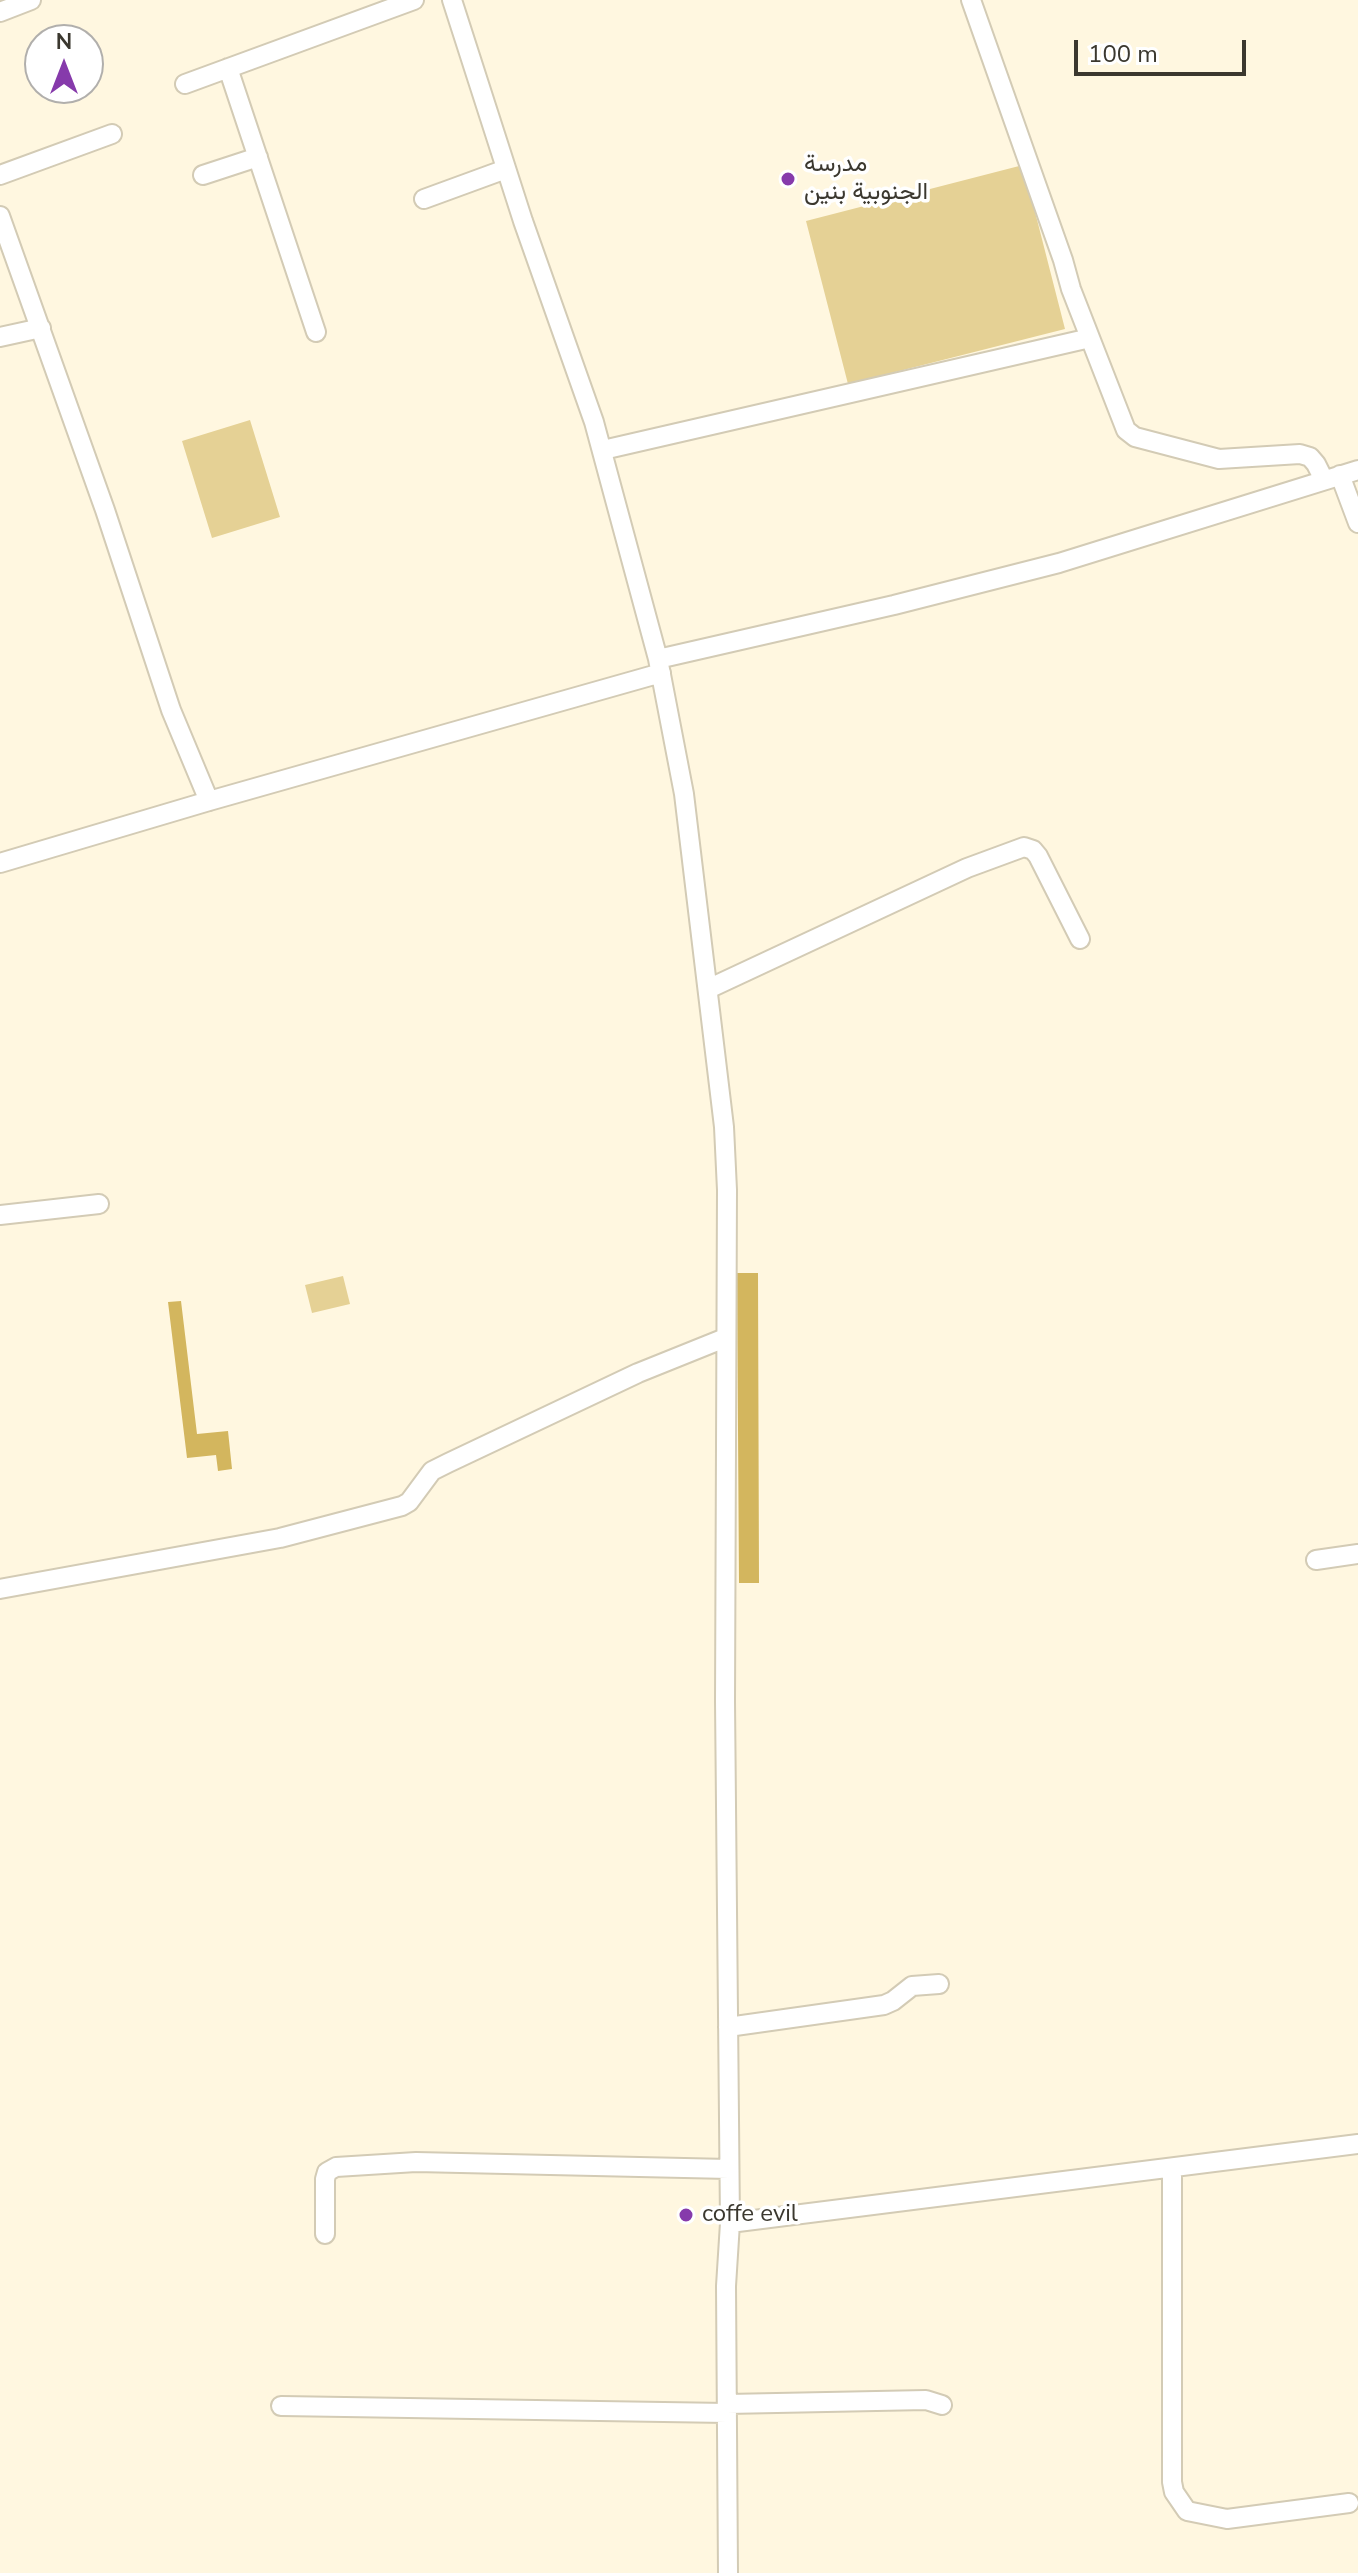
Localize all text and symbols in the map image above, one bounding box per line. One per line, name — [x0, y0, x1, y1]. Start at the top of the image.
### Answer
north arrow — [24, 24, 104, 104]
scale bar — [1078, 24, 1250, 74]
text: N — [56, 27, 72, 57]
text: 100 m — [1088, 38, 1158, 70]
place label: مدرسة الجنوبية بنين — [804, 151, 928, 207]
marker: مدرسة الجنوبية بنين — [779, 170, 797, 188]
place label: coffe evil — [702, 2201, 798, 2229]
marker: coffe evil — [677, 2206, 695, 2224]

